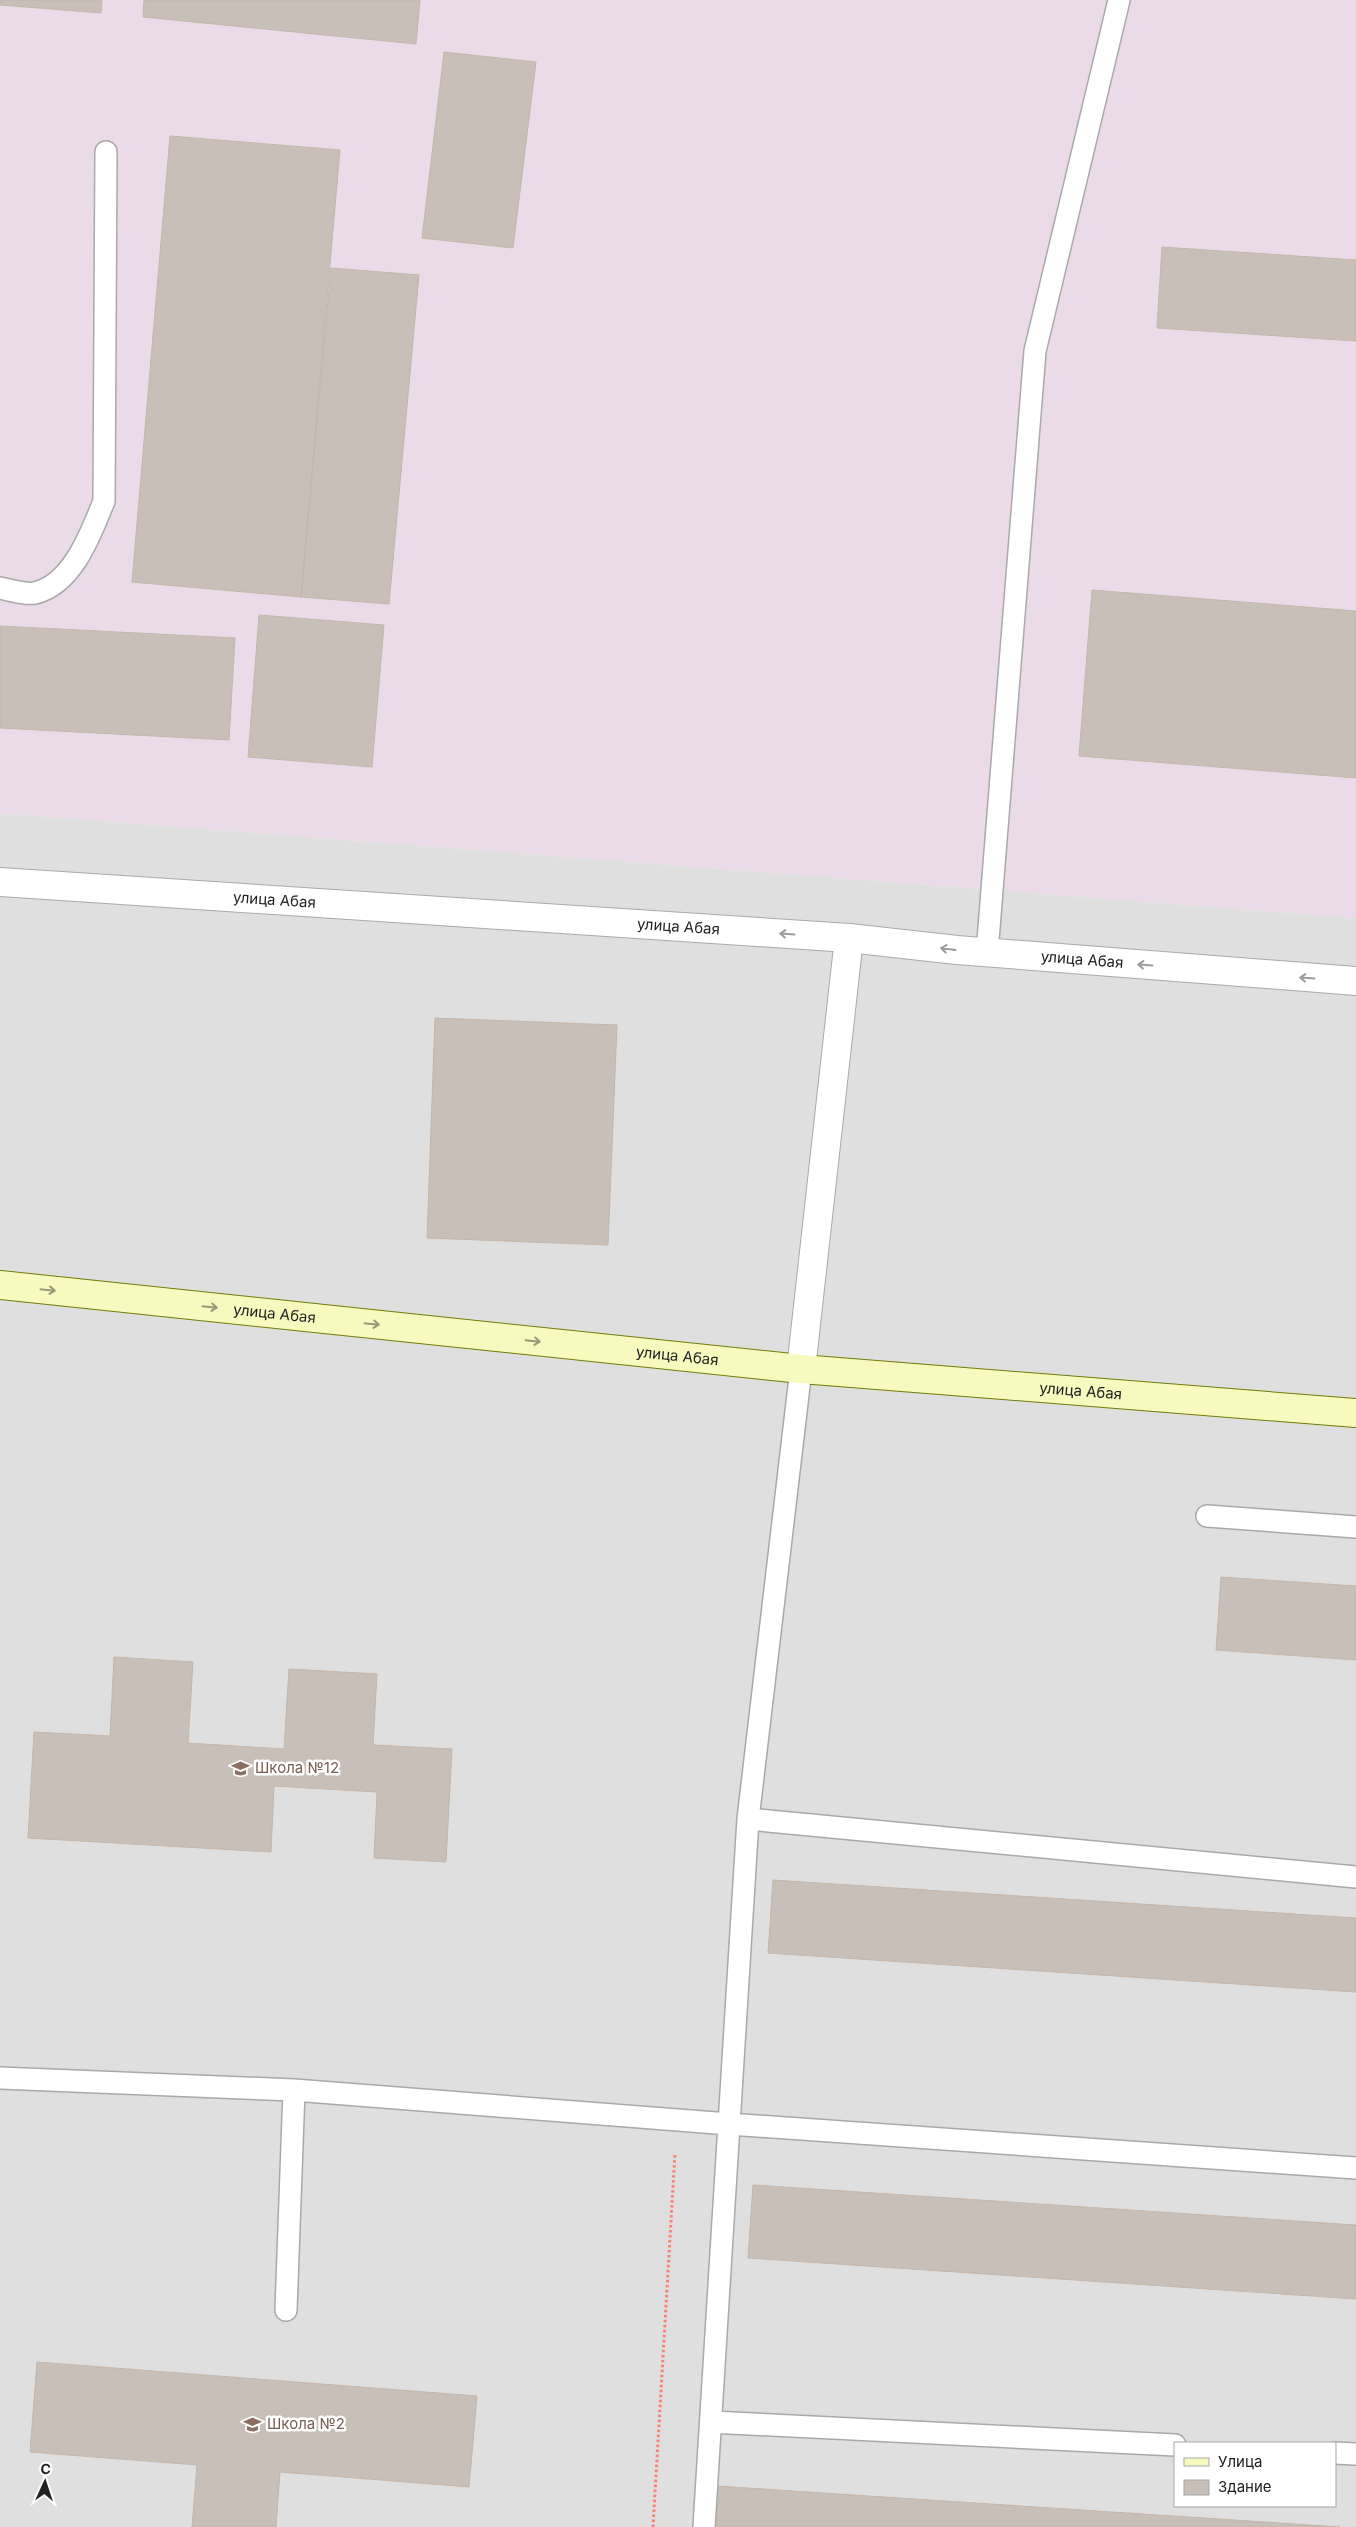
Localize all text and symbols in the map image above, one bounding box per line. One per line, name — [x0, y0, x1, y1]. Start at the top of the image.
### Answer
street label: улица Абая — [232, 887, 316, 912]
street label: улица Абая — [637, 914, 721, 938]
one-way arrow — [779, 929, 795, 938]
one-way arrow — [941, 944, 957, 954]
street label: улица Абая — [1040, 947, 1124, 972]
one-way arrow — [1138, 960, 1154, 970]
one-way arrow — [1300, 973, 1316, 982]
one-way arrow — [40, 1285, 56, 1295]
street label: улица Абая — [232, 1300, 317, 1327]
one-way arrow — [202, 1302, 218, 1312]
one-way arrow — [363, 1319, 379, 1329]
one-way arrow — [525, 1336, 541, 1346]
street label: улица Абая — [635, 1342, 720, 1369]
street label: улица Абая — [1039, 1378, 1123, 1403]
school or university icon: Школа №12 — [231, 1758, 251, 1778]
place label: Школа №12 — [255, 1758, 339, 1777]
school or university icon: Школа №2 — [243, 2414, 263, 2434]
place label: Школа №2 — [267, 2414, 345, 2433]
legend — [1174, 2442, 1336, 2507]
text: Улица — [1218, 2452, 1262, 2471]
north arrow — [20, 2457, 70, 2507]
text: С — [40, 2460, 51, 2477]
text: Здание — [1218, 2477, 1272, 2496]

